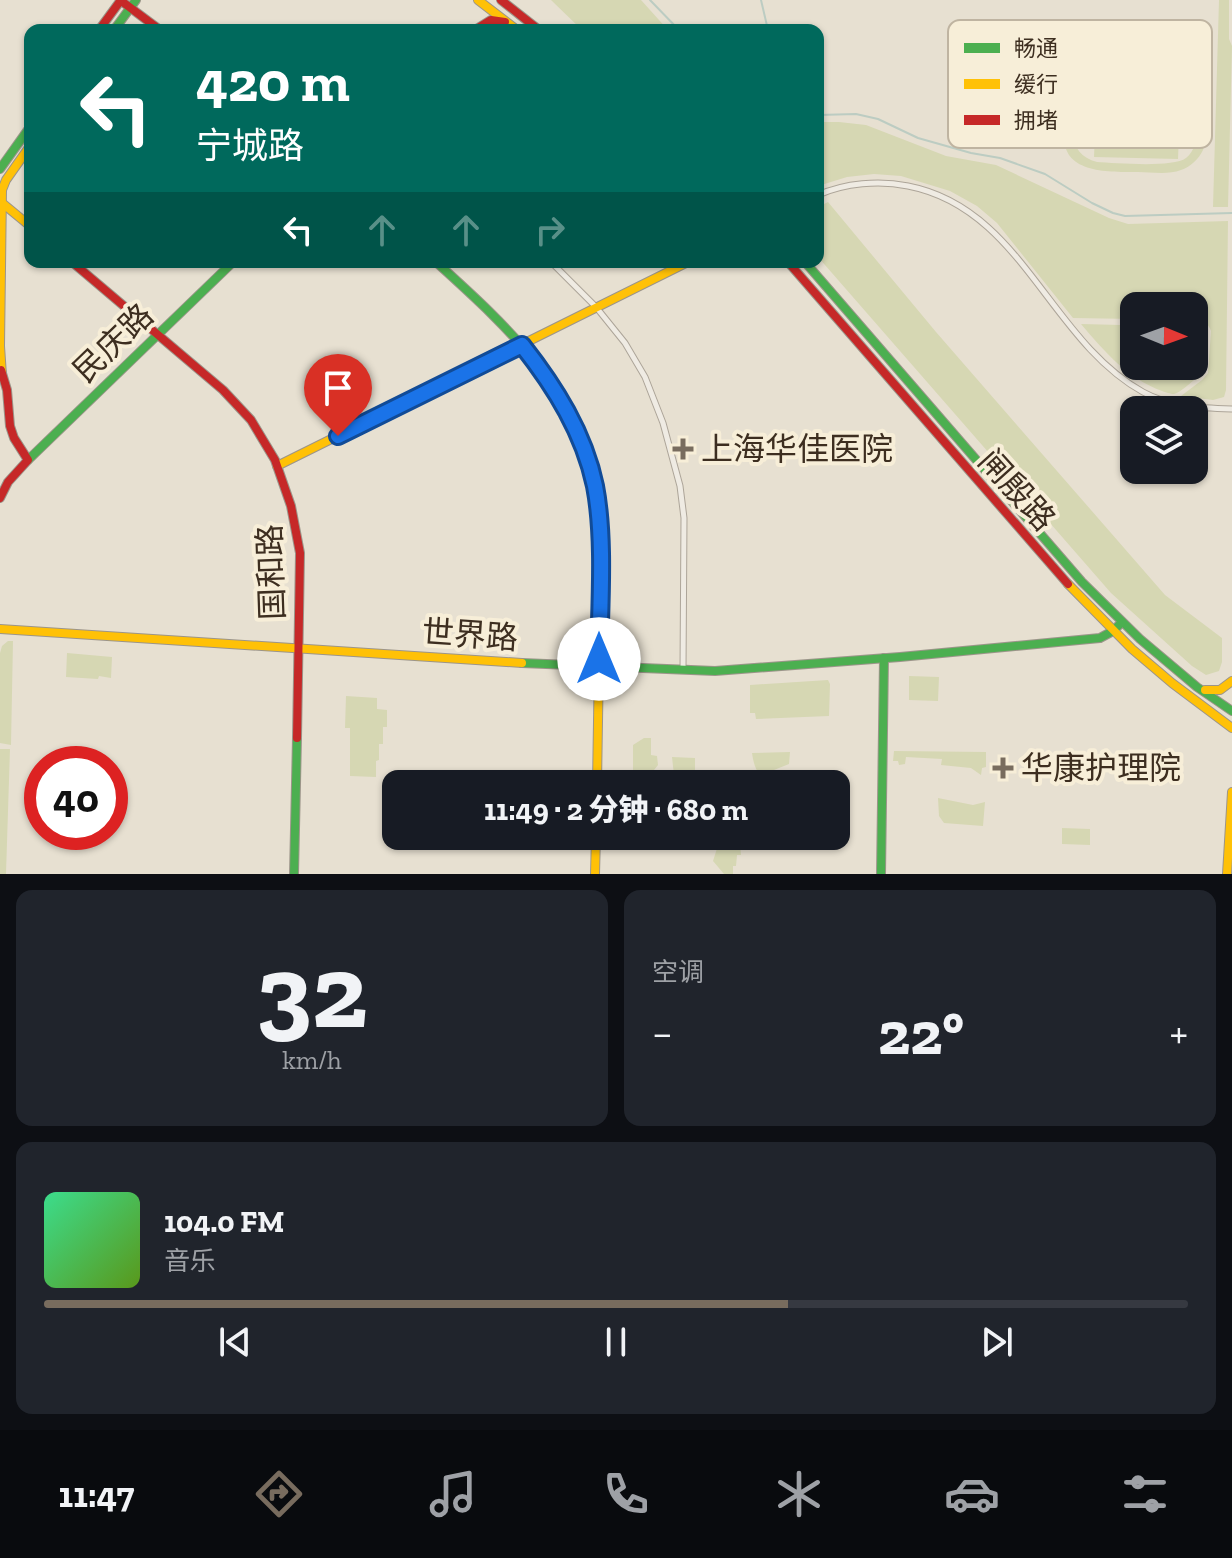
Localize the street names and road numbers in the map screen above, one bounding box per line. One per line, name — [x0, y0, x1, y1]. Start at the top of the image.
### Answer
street label: 民庆路 — [65, 296, 161, 390]
street label: 闸殷路 — [971, 442, 1063, 538]
street label: 国和路 — [250, 523, 292, 621]
street label: 世界路 — [421, 613, 519, 657]

